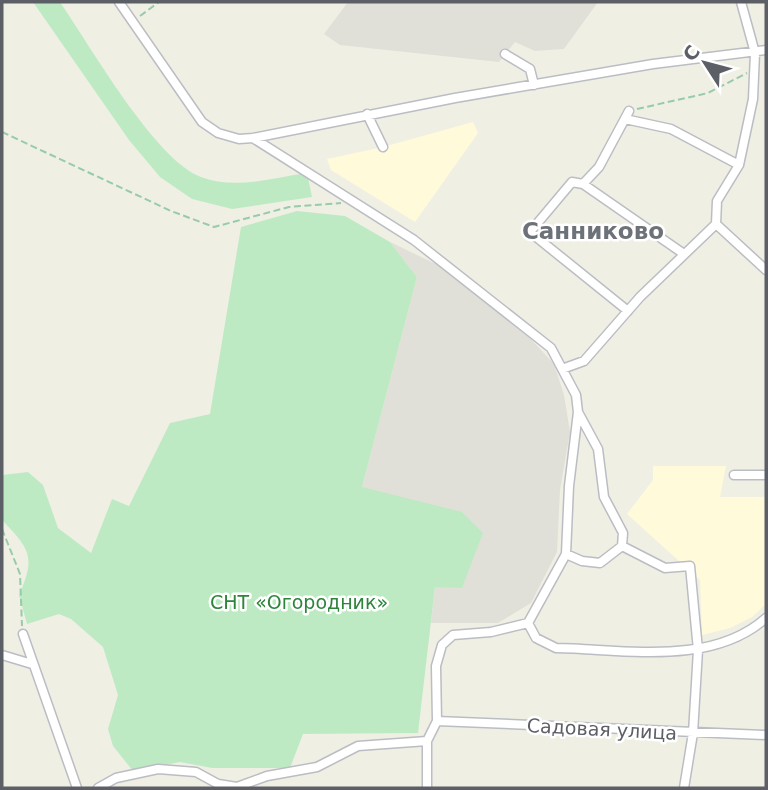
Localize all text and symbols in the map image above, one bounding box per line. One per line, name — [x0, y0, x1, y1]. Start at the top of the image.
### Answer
north arrow — [670, 28, 740, 98]
text: С — [678, 41, 704, 65]
district label: Санниково — [522, 218, 664, 244]
park label: СНТ «Огородник» — [210, 591, 388, 613]
street label: Садовая улица — [526, 714, 678, 744]

